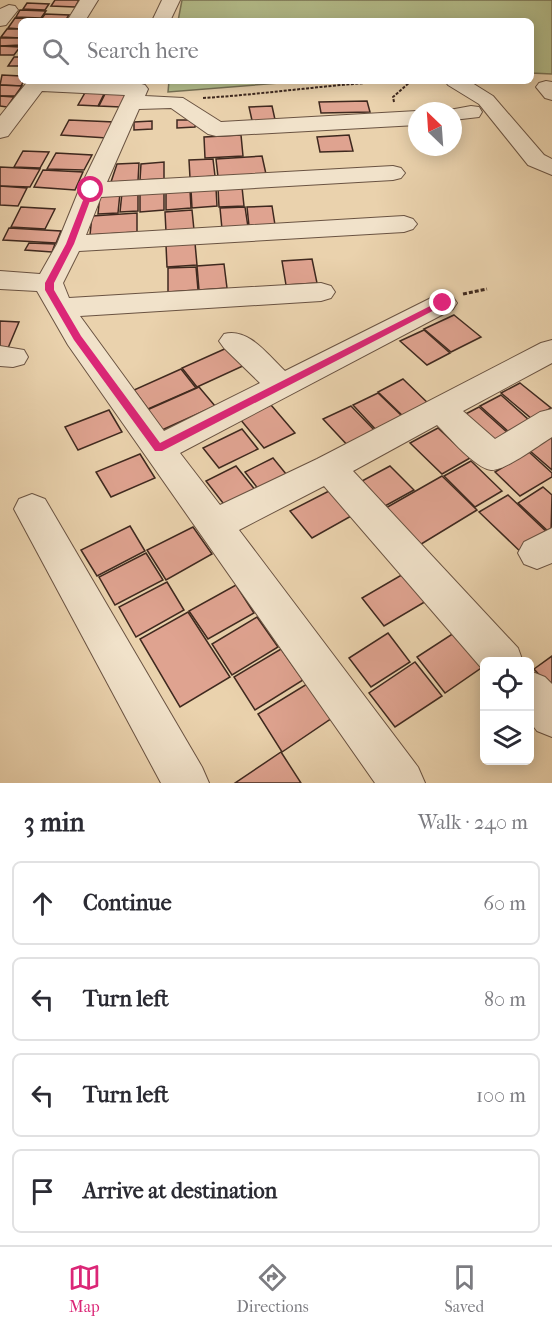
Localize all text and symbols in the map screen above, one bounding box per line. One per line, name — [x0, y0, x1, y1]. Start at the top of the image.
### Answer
search box — [18, 18, 534, 84]
icon: search — [39, 35, 72, 68]
text: Search here — [87, 38, 199, 64]
north arrow — [408, 102, 462, 156]
route start — [77, 176, 103, 202]
route end — [429, 289, 455, 315]
map controls — [480, 657, 534, 765]
button: locate — [480, 657, 534, 711]
button: layers — [480, 711, 534, 765]
text: 3 min — [24, 807, 85, 838]
text: Walk · 240 m — [418, 811, 528, 834]
icon: ahead — [26, 887, 59, 920]
text: Continue — [83, 890, 172, 916]
text: 60 m — [483, 892, 526, 915]
icon: left — [26, 983, 59, 1016]
text: Turn left — [83, 986, 169, 1012]
text: 80 m — [484, 988, 526, 1011]
icon: left — [26, 1079, 59, 1112]
text: Turn left — [83, 1082, 169, 1108]
text: 100 m — [476, 1084, 526, 1107]
icon: arrive — [26, 1175, 59, 1208]
text: Arrive at destination — [83, 1178, 277, 1204]
tab: Map — [68, 1261, 101, 1316]
tab: Directions — [237, 1261, 309, 1316]
tab: Saved — [444, 1261, 484, 1316]

